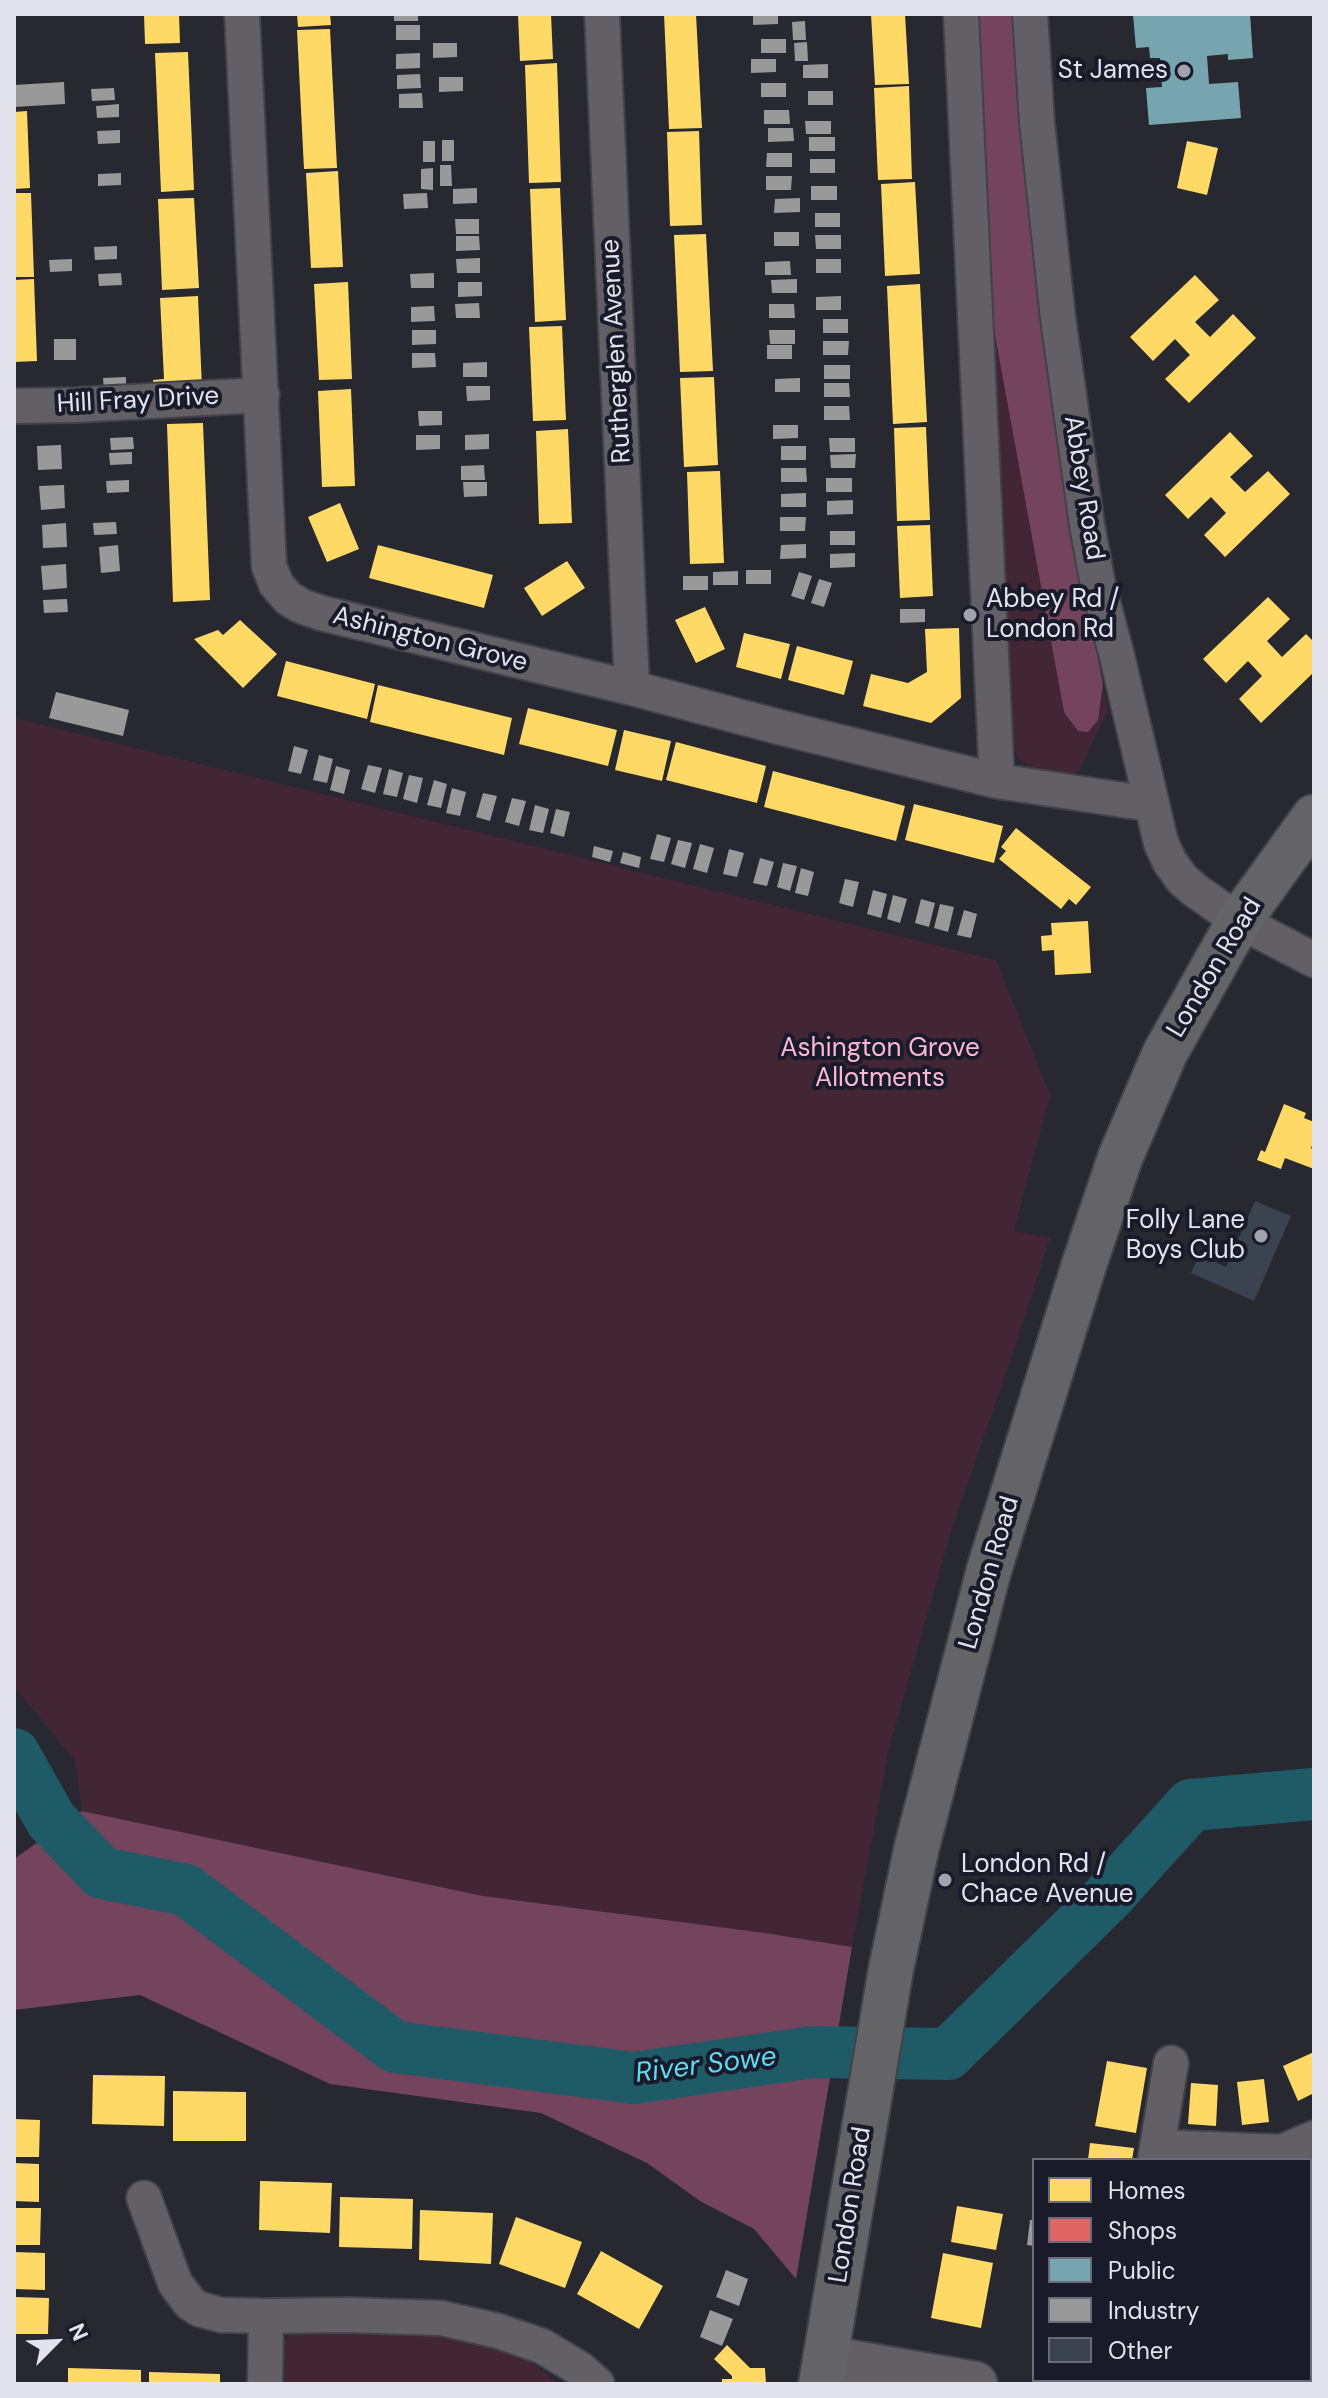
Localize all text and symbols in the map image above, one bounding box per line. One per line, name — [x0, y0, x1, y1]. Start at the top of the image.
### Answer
place label: St James — [1058, 55, 1168, 87]
marker: St James — [1175, 62, 1193, 80]
street label: Rutherglen Avenue — [596, 238, 638, 464]
street label: Hill Fray Drive — [56, 381, 220, 421]
street label: Abbey Road — [1056, 413, 1110, 563]
place label: Abbey Rd / London Rd — [986, 584, 1120, 646]
street label: Ashington Grove — [329, 601, 531, 679]
marker: Abbey Rd / London Rd — [961, 606, 979, 624]
street label: London Road — [1161, 892, 1269, 1044]
park label: Ashington Grove Allotments — [780, 1033, 980, 1094]
place label: Folly Lane Boys Club — [1126, 1205, 1245, 1266]
marker: Folly Lane Boys Club — [1252, 1227, 1270, 1245]
street label: London Road — [953, 1493, 1027, 1653]
place label: London Rd / Chace Avenue — [961, 1849, 1134, 1910]
marker: London Rd / Chace Avenue — [936, 1871, 954, 1889]
water label: River Sowe — [634, 2041, 778, 2091]
street label: London Road — [823, 2125, 879, 2285]
legend — [1032, 2158, 1312, 2382]
text: Homes — [1108, 2175, 1186, 2206]
text: Shops — [1108, 2215, 1177, 2246]
text: Public — [1108, 2255, 1176, 2286]
text: Industry — [1108, 2295, 1199, 2326]
north arrow — [16, 2302, 96, 2382]
text: N — [62, 2319, 95, 2345]
text: Other — [1108, 2335, 1172, 2366]

